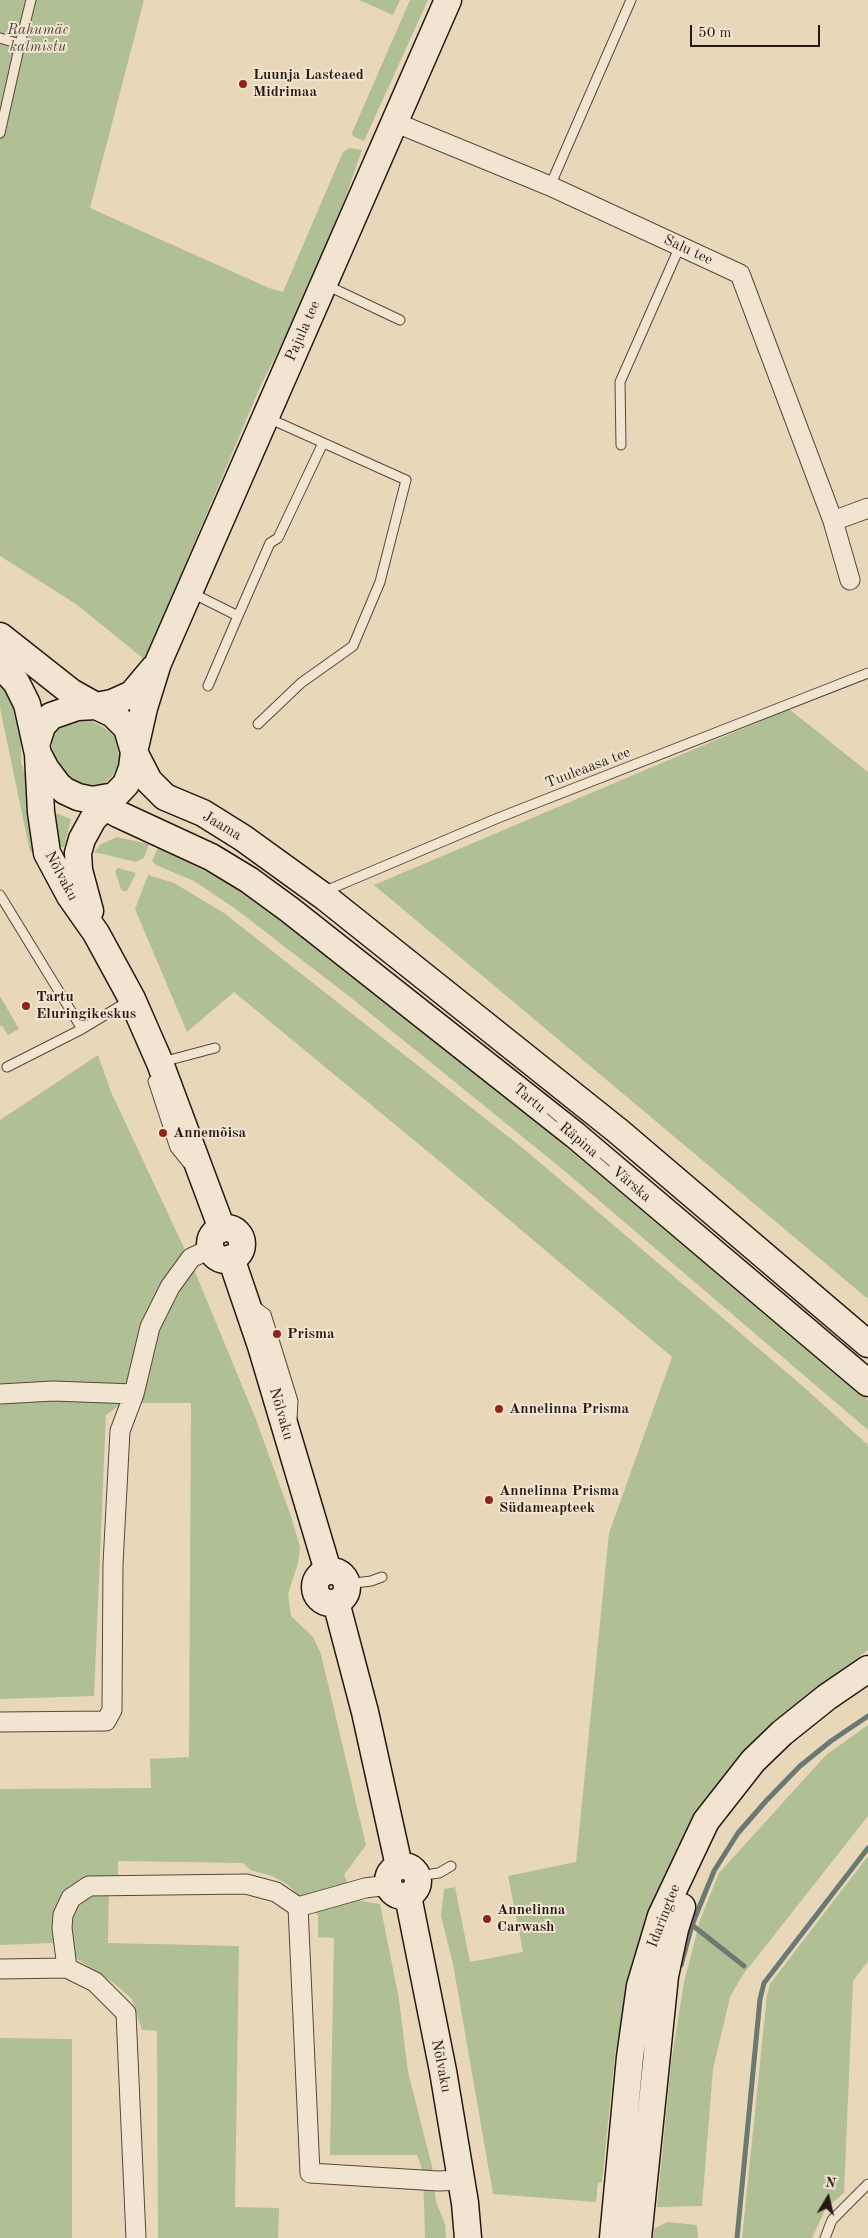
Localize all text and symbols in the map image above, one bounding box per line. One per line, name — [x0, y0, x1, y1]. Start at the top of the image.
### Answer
scale bar — [693, 15, 823, 47]
park label: Rahumäe kalmistu — [7, 21, 69, 56]
text: 50 m — [698, 26, 732, 41]
place label: Luunja Lasteaed Midrimaa — [253, 66, 364, 101]
marker: Luunja Lasteaed Midrimaa — [237, 78, 249, 90]
street label: Salu tee — [661, 231, 715, 269]
street label: Pajula tee — [282, 298, 324, 364]
street label: Tuuleaasa tee — [543, 744, 633, 792]
street label: Jaama — [199, 807, 245, 845]
street label: Nõlvaku — [40, 848, 82, 904]
place label: Tartu Eluringikeskus — [36, 988, 136, 1023]
marker: Tartu Eluringikeskus — [20, 1000, 32, 1012]
street label: Tartu — Räpina — Värska — [509, 1080, 655, 1206]
place label: Annemõisa — [173, 1124, 246, 1142]
marker: Annemõisa — [157, 1127, 169, 1139]
place label: Prisma — [287, 1325, 335, 1343]
marker: Prisma — [271, 1328, 283, 1340]
street label: Nõlvaku — [265, 1386, 297, 1442]
place label: Annelinna Prisma — [509, 1400, 629, 1418]
marker: Annelinna Prisma — [493, 1403, 505, 1415]
place label: Annelinna Prisma Südameapteek — [499, 1482, 619, 1517]
marker: Annelinna Prisma Südameapteek — [483, 1494, 495, 1506]
street label: Idaringtee — [644, 1882, 684, 1950]
place label: Annelinna Carwash — [497, 1901, 565, 1936]
marker: Annelinna Carwash — [481, 1913, 493, 1925]
street label: Nõlvaku — [427, 2038, 455, 2094]
north arrow — [803, 2173, 853, 2223]
text: N — [824, 2175, 837, 2191]

